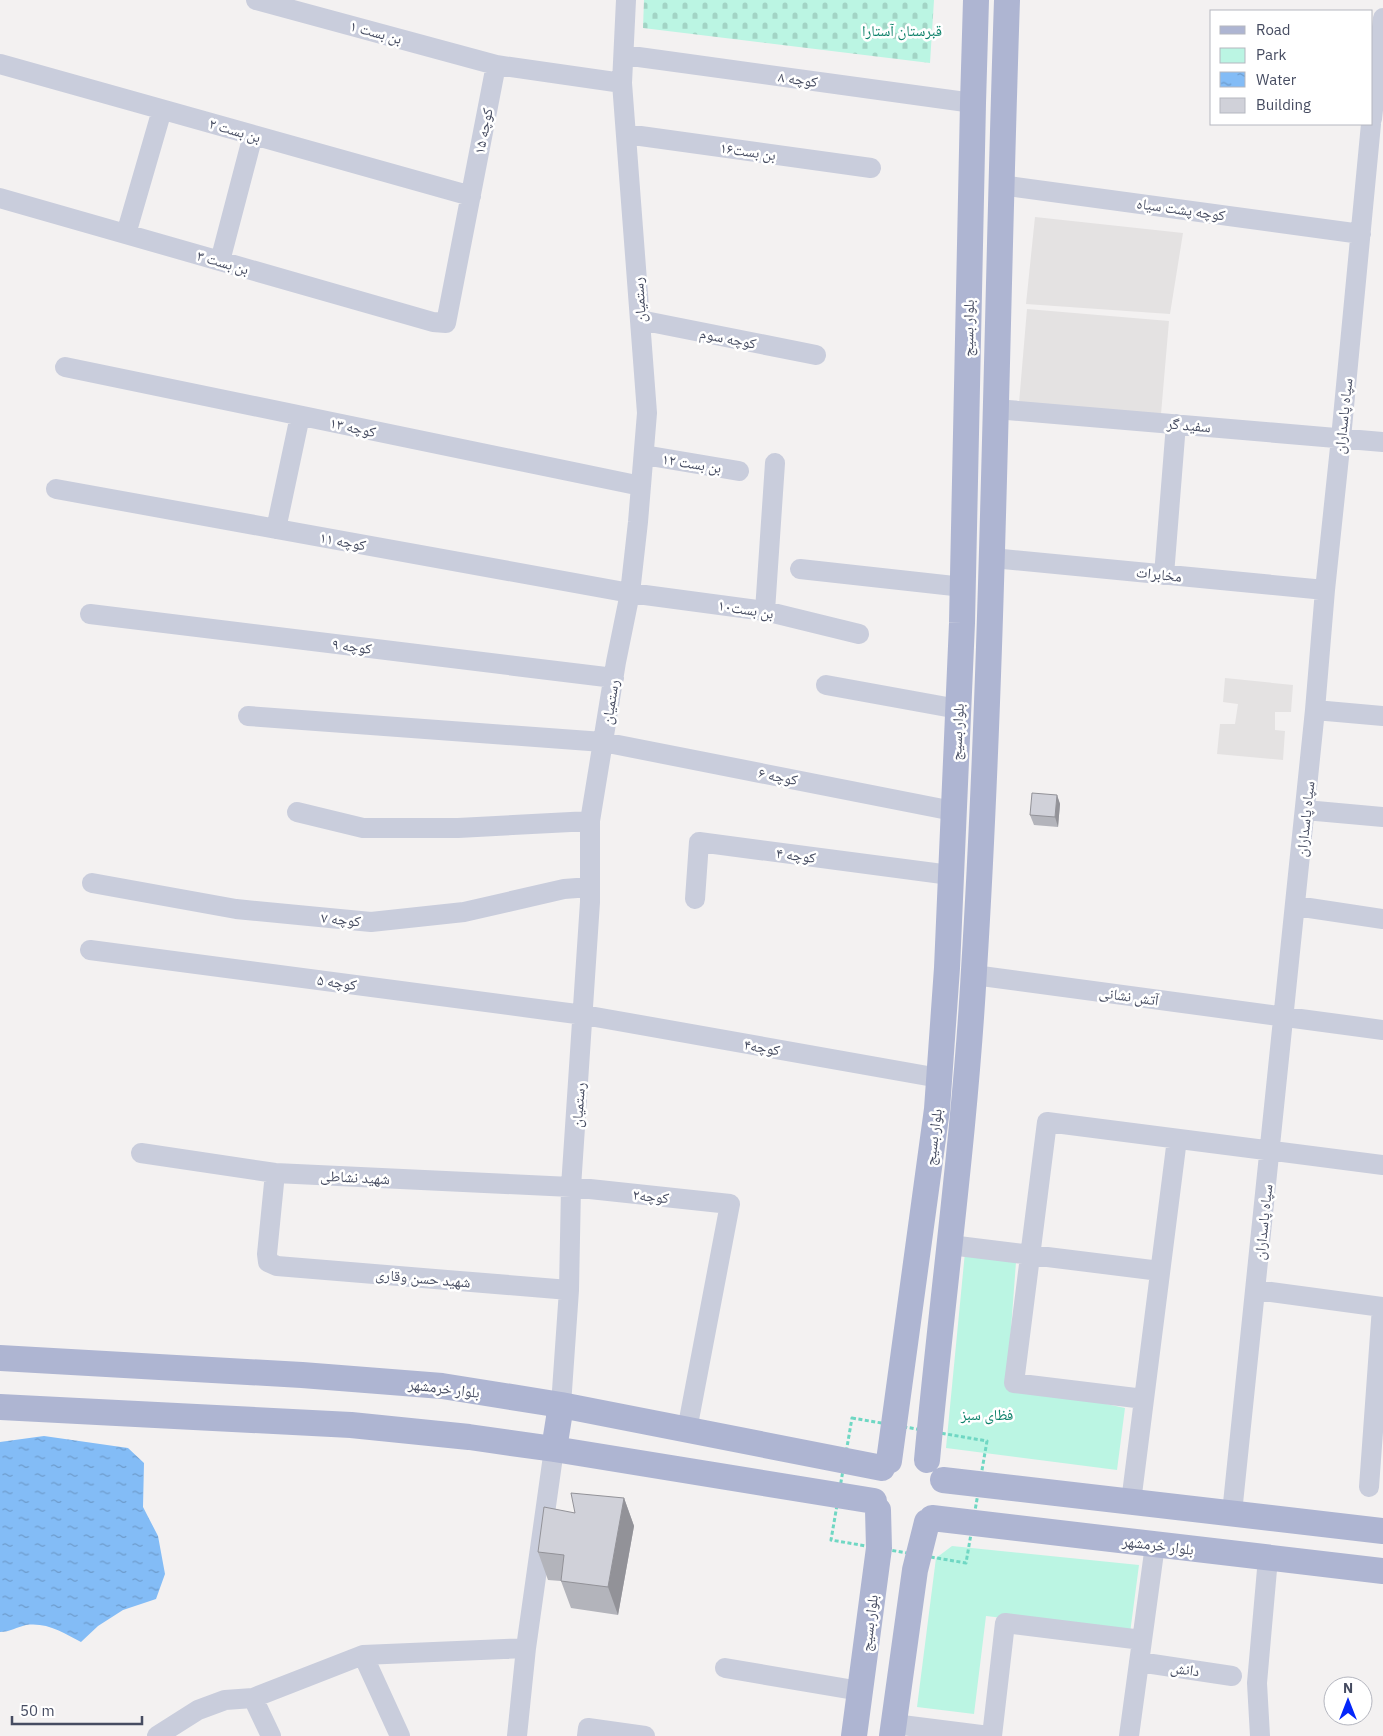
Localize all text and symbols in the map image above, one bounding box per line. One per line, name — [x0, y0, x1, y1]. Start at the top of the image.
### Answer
legend — [1210, 10, 1373, 125]
street label: بن بست ۱ — [348, 16, 404, 49]
text: Road — [1256, 20, 1291, 39]
park label: قبرستان آستارا — [862, 21, 942, 41]
text: Park — [1256, 45, 1286, 64]
street label: کوچه ۸ — [777, 67, 819, 91]
text: Water — [1256, 70, 1297, 89]
text: Building — [1256, 95, 1311, 114]
street label: کوچه ۱۵ — [469, 106, 497, 156]
street label: بن بست ۲ — [207, 114, 263, 147]
street label: بن بست۱۶ — [719, 138, 777, 165]
street label: کوچه پشت سیاه — [1136, 193, 1226, 225]
street label: بن بست ۳ — [195, 246, 251, 279]
street label: رستمیان — [628, 276, 651, 323]
street label: بلوار بسیج — [958, 299, 979, 357]
street label: کوچه سوم — [698, 323, 758, 354]
street label: سپاه پاسداران — [1330, 377, 1357, 455]
street label: کوچه ۱۳ — [328, 413, 378, 441]
street label: سفید گر — [1165, 414, 1212, 436]
street label: بن بست ۱۲ — [661, 449, 723, 478]
street label: کوچه ۱۱ — [318, 528, 368, 554]
street label: مخابرات — [1135, 562, 1183, 586]
street label: بن بست۱۰ — [717, 595, 775, 624]
street label: کوچه ۹ — [331, 634, 373, 658]
street label: رستمیان — [597, 678, 624, 726]
street label: بلوار بسیج — [946, 703, 969, 761]
street label: کوچه ۶ — [757, 763, 799, 789]
street label: سپاه پاسداران — [1292, 780, 1319, 858]
street label: کوچه ۴ — [775, 843, 817, 867]
street label: کوچه ۷ — [320, 907, 362, 931]
street label: کوچه ۵ — [316, 970, 358, 994]
street label: آتش نشانی — [1098, 982, 1161, 1011]
street label: کوچه۴ — [742, 1034, 782, 1060]
street label: رستمیان — [567, 1082, 590, 1128]
street label: بلوار بسیج — [920, 1107, 947, 1167]
street label: شهید نشاطی — [320, 1166, 390, 1189]
street label: سپاه پاسداران — [1250, 1183, 1277, 1261]
street label: کوچه۲ — [632, 1185, 670, 1207]
street label: شهید حسن وقاری — [374, 1264, 472, 1293]
street label: بلوار خرمشهر — [406, 1374, 481, 1402]
park label: فظای سبز — [960, 1405, 1013, 1425]
street label: بلوار خرمشهر — [1120, 1531, 1195, 1559]
street label: بلوار بسیج — [856, 1593, 883, 1653]
street label: دانش — [1169, 1658, 1201, 1681]
north arrow — [1323, 1676, 1373, 1726]
text: N — [1343, 1679, 1353, 1697]
scale bar — [12, 1694, 142, 1726]
text: 50 m — [20, 1701, 55, 1720]

